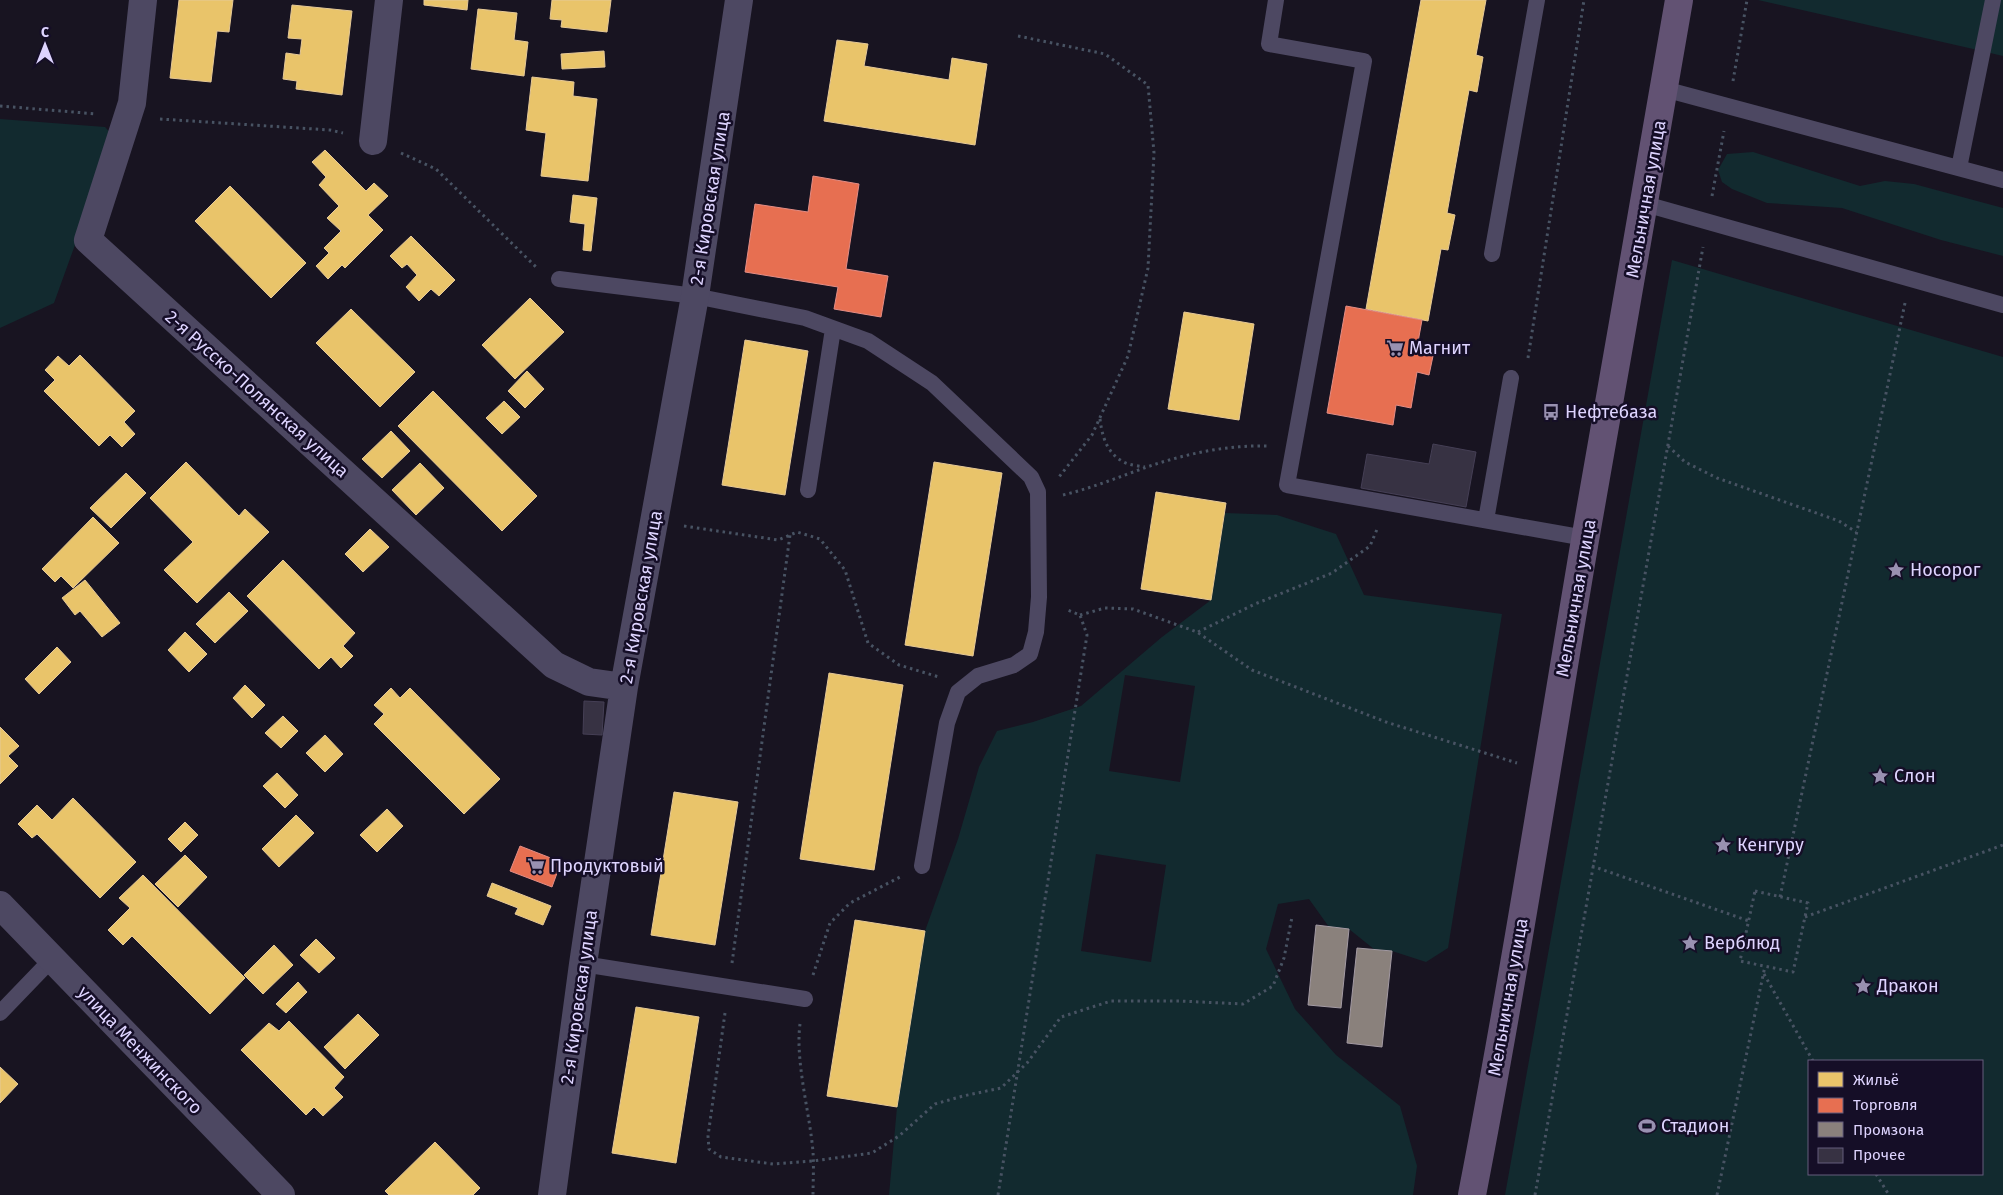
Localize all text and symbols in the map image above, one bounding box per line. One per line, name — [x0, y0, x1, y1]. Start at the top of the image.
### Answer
north arrow — [20, 20, 70, 70]
text: С — [41, 24, 49, 41]
street label: 2-я Кировская улица — [685, 110, 735, 286]
street label: Мельничная улица — [1621, 118, 1671, 280]
street label: 2-я Русско-Полянская улица — [161, 306, 353, 482]
place label: Магнит — [1409, 337, 1471, 359]
supermarket icon: Магнит — [1385, 338, 1405, 358]
place label: Нефтебаза — [1565, 401, 1657, 423]
bus stop icon: Нефтебаза — [1541, 402, 1561, 422]
street label: 2-я Кировская улица — [615, 509, 667, 685]
street label: Мельничная улица — [1551, 517, 1601, 679]
place label: Носорог — [1910, 559, 1981, 581]
place icon: Носорог — [1886, 560, 1906, 580]
place label: Слон — [1894, 765, 1936, 787]
place icon: Слон — [1870, 766, 1890, 786]
place label: Кенгуру — [1737, 834, 1804, 856]
place icon: Кенгуру — [1713, 835, 1733, 855]
place label: Продуктовый — [550, 855, 664, 877]
supermarket icon: Продуктовый — [526, 856, 546, 876]
street label: 2-я Кировская улица — [556, 909, 602, 1085]
street label: Мельничная улица — [1483, 916, 1533, 1078]
place label: Верблюд — [1704, 932, 1780, 954]
place icon: Верблюд — [1680, 933, 1700, 953]
place label: Дракон — [1876, 975, 1939, 997]
place icon: Дракон — [1853, 976, 1873, 996]
street label: улица Менжинского — [73, 981, 207, 1119]
legend — [1808, 1060, 1983, 1175]
text: Жильё — [1853, 1071, 1899, 1089]
text: Торговля — [1853, 1096, 1918, 1114]
place label: Стадион — [1661, 1115, 1729, 1137]
sports icon: Стадион — [1637, 1116, 1657, 1136]
text: Промзона — [1853, 1121, 1924, 1139]
text: Прочее — [1853, 1146, 1905, 1164]

